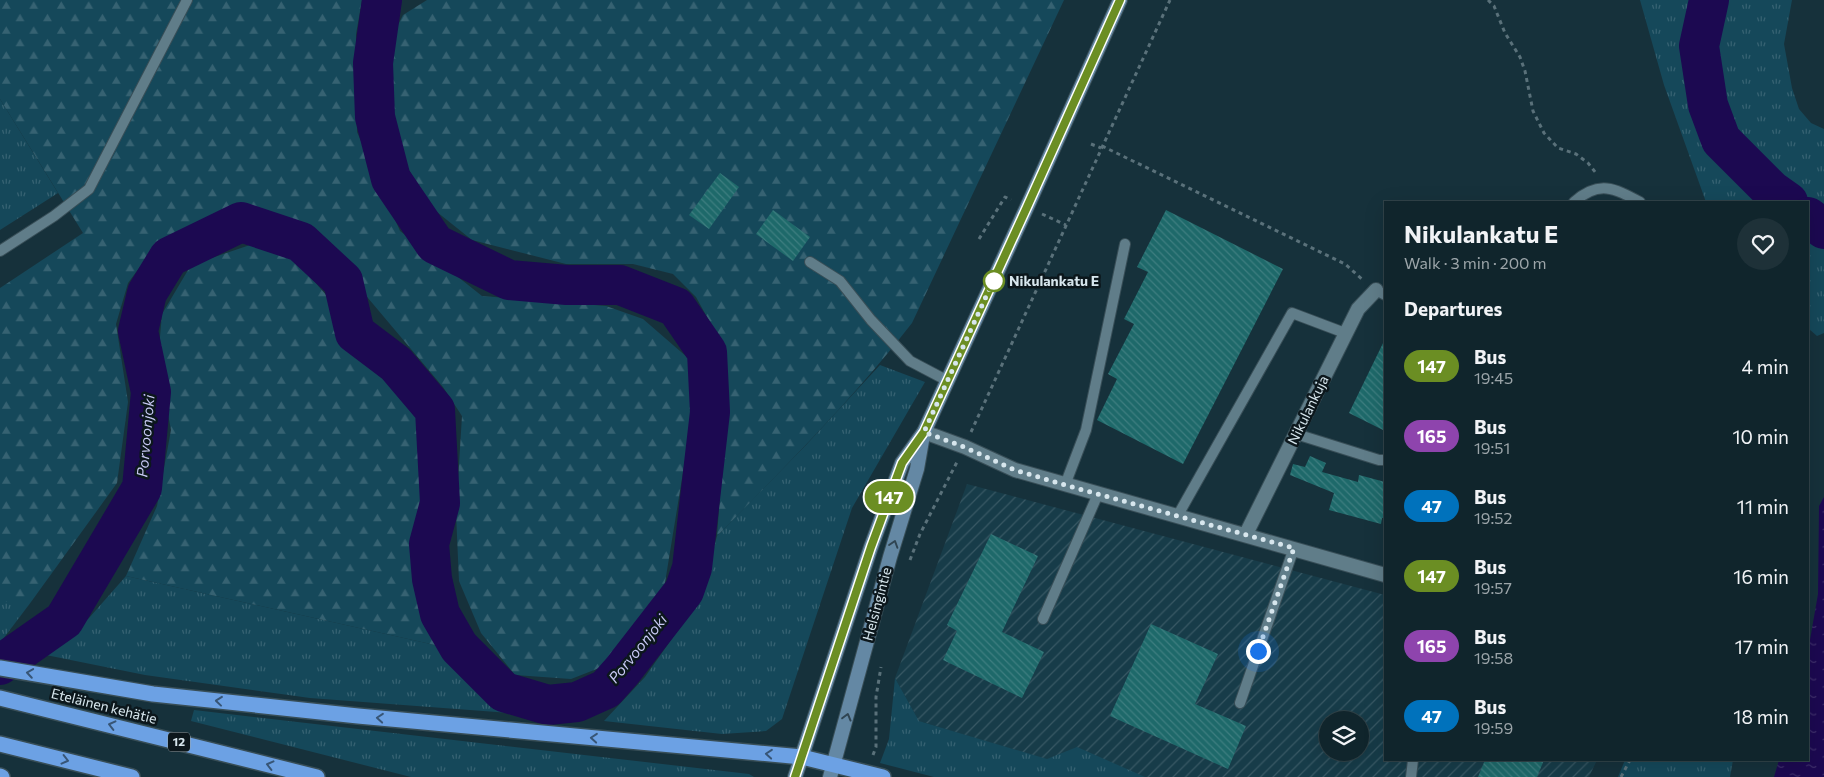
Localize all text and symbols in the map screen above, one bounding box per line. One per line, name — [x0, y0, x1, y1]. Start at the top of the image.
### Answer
button: heart — [1737, 218, 1789, 270]
text: Nikulankatu E — [1404, 219, 1558, 248]
text: Walk · 3 min · 200 m — [1404, 253, 1547, 272]
marker: Nikulankatu E — [983, 270, 1005, 292]
place label: Nikulankatu E — [1009, 272, 1099, 289]
text: Departures — [1404, 297, 1502, 320]
text: Bus — [1474, 345, 1506, 368]
text: 147 — [1417, 355, 1446, 377]
text: 4 min — [1742, 355, 1789, 378]
text: 19:45 — [1474, 368, 1513, 387]
street label: Nikulankuja — [1284, 372, 1332, 447]
water label: Porvoonjoki — [132, 393, 158, 478]
text: Bus — [1474, 415, 1506, 438]
text: 165 — [1417, 425, 1446, 447]
text: 10 min — [1732, 425, 1789, 448]
text: 19:51 — [1474, 438, 1510, 457]
line badge: 147 — [860, 481, 918, 513]
text: Bus — [1474, 485, 1506, 508]
text: 147 — [875, 486, 903, 508]
text: 47 — [1421, 495, 1442, 517]
text: 11 min — [1737, 495, 1789, 518]
text: 19:52 — [1474, 508, 1512, 527]
one-way arrow — [888, 540, 898, 548]
text: Bus — [1474, 555, 1506, 578]
street label: Helsingintie — [859, 565, 894, 642]
text: 147 — [1417, 565, 1446, 587]
text: 16 min — [1733, 565, 1789, 588]
text: 19:57 — [1474, 578, 1512, 597]
water label: Porvoonjoki — [604, 610, 671, 686]
text: Bus — [1474, 625, 1506, 648]
text: 165 — [1417, 635, 1446, 657]
text: 17 min — [1735, 635, 1789, 658]
your location — [1246, 639, 1271, 664]
text: 19:58 — [1474, 648, 1513, 667]
one-way arrow — [26, 668, 34, 678]
street label: Eteläinen kehätie — [49, 684, 159, 727]
text: Bus — [1474, 695, 1506, 718]
one-way arrow — [214, 696, 222, 707]
text: 47 — [1421, 705, 1442, 727]
text: 18 min — [1733, 705, 1789, 728]
map controls — [1319, 711, 1369, 761]
button: layers — [1319, 711, 1369, 761]
one-way arrow — [376, 713, 384, 724]
one-way arrow — [841, 713, 852, 722]
text: 19:59 — [1474, 718, 1513, 737]
one-way arrow — [108, 720, 117, 731]
road number: 12 — [168, 732, 190, 752]
one-way arrow — [589, 733, 597, 744]
one-way arrow — [765, 749, 773, 760]
one-way arrow — [60, 754, 69, 765]
one-way arrow — [265, 760, 274, 771]

